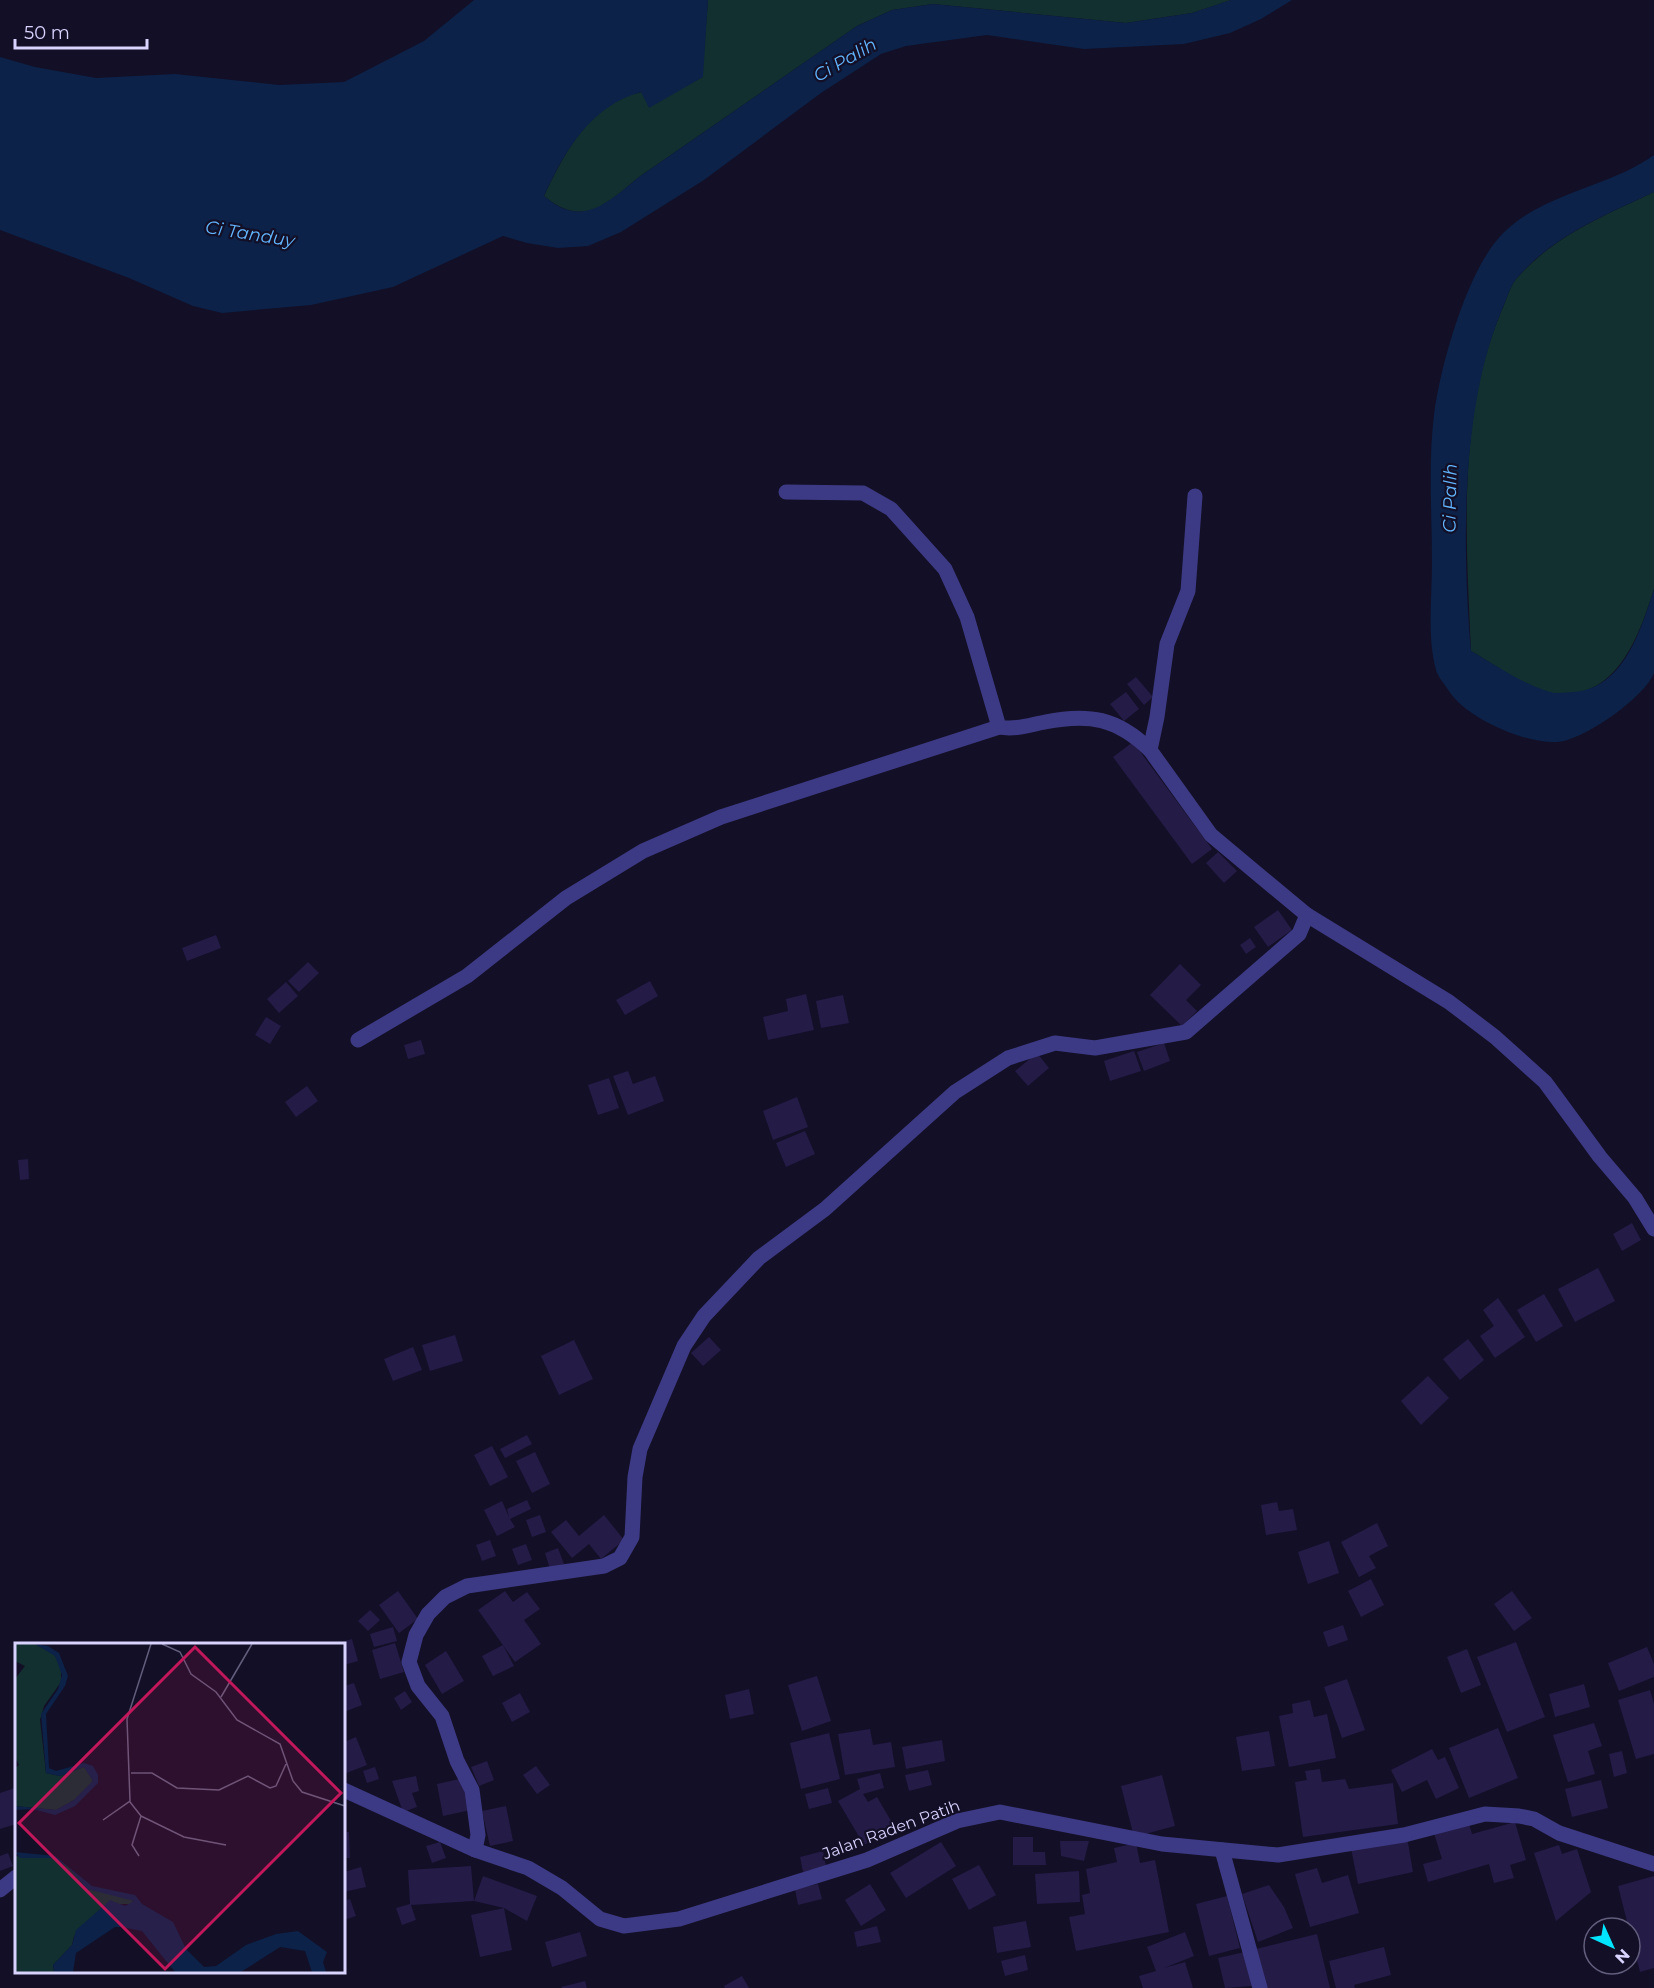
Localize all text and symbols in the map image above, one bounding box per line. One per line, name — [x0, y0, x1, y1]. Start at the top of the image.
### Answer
scale bar — [15, 12, 147, 50]
text: 50 m — [24, 22, 70, 44]
water label: Ci Palih — [810, 33, 880, 87]
water label: Ci Tanduy — [204, 216, 297, 252]
water label: Ci Palih — [1438, 463, 1462, 533]
inset map — [15, 1643, 345, 1973]
street label: Jalan Raden Patih — [819, 1796, 963, 1864]
north arrow — [1582, 1916, 1642, 1976]
text: N — [1611, 1945, 1634, 1968]

